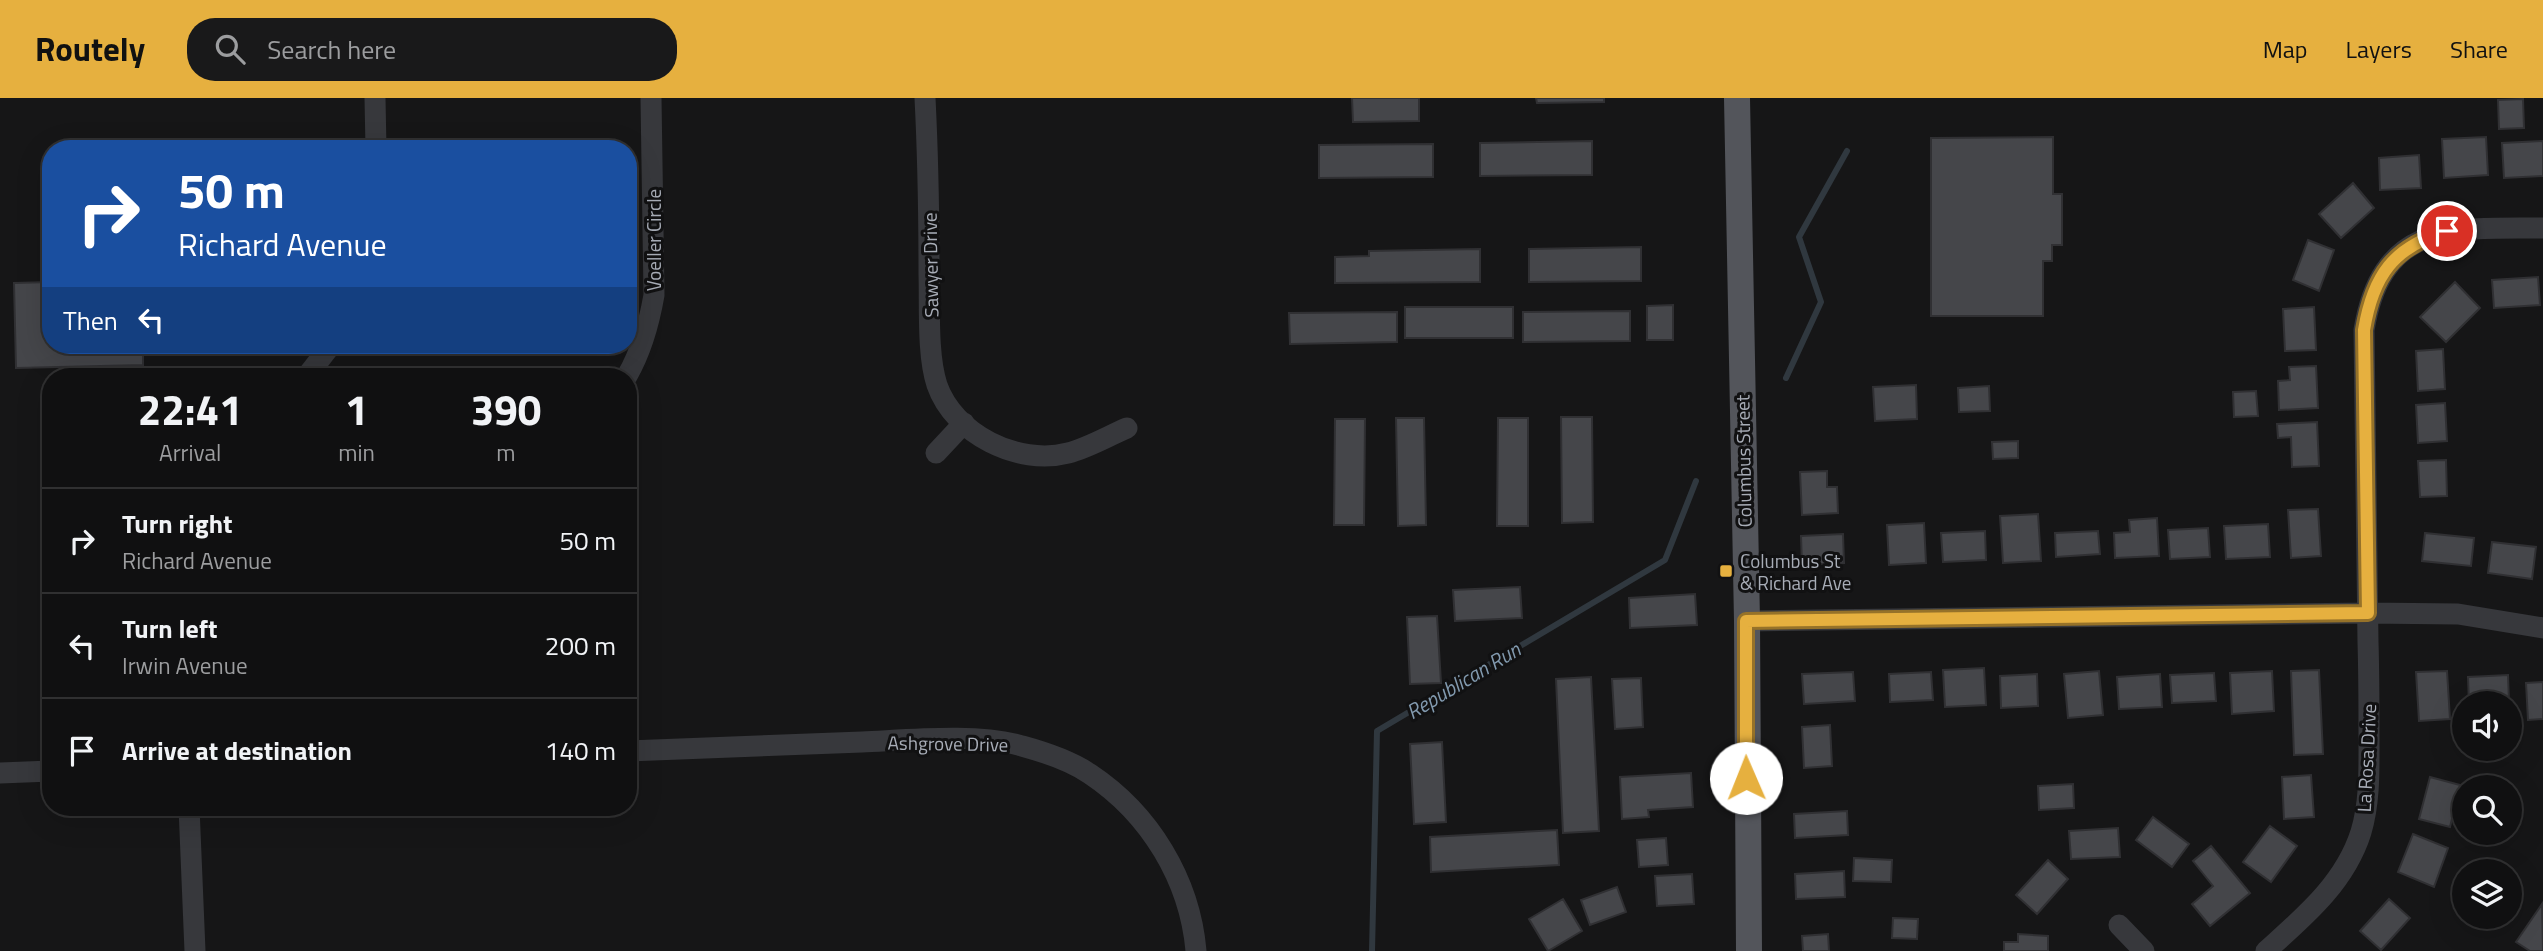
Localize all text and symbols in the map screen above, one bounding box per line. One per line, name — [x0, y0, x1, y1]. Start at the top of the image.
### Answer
search box — [187, 18, 677, 81]
text: Routely — [35, 24, 145, 74]
icon: search — [211, 30, 249, 68]
text: Search here — [267, 30, 396, 69]
text: Map — [2263, 31, 2308, 67]
text: Layers — [2346, 31, 2412, 67]
text: Share — [2450, 31, 2508, 67]
text: 50 m — [178, 152, 285, 227]
icon: right — [63, 168, 154, 259]
street label: Voeller Circle — [639, 189, 668, 291]
pin — [2417, 201, 2477, 261]
street label: Sawyer Drive — [915, 212, 945, 318]
icon: arrive — [2428, 212, 2466, 250]
text: Richard Avenue — [178, 220, 387, 268]
text: Then — [63, 301, 118, 340]
icon: left — [132, 301, 170, 339]
text: 22:41 — [138, 377, 243, 441]
text: 1 — [345, 377, 368, 441]
text: 390 — [471, 377, 541, 441]
street label: Columbus Street — [1727, 394, 1759, 528]
text: Arrival — [159, 435, 221, 470]
text: min — [338, 435, 375, 470]
text: m — [496, 435, 516, 470]
text: Turn right — [122, 504, 233, 543]
text: 50 m — [559, 521, 616, 560]
icon: right — [63, 522, 101, 560]
text: Richard Avenue — [122, 543, 272, 578]
place label: Columbus St & Richard Ave — [1740, 546, 1851, 597]
marker: Columbus St & Richard Ave — [1718, 563, 1734, 579]
text: Turn left — [122, 609, 217, 648]
text: 200 m — [545, 626, 616, 665]
icon: left — [63, 627, 101, 665]
water label: Republican Run — [1400, 633, 1527, 727]
text: Irwin Avenue — [122, 648, 248, 683]
map controls — [2452, 691, 2522, 929]
button: sound — [2452, 691, 2522, 761]
street label: La Rosa Drive — [2349, 703, 2383, 813]
street label: Ashgrove Drive — [887, 727, 1009, 759]
text: Arrive at destination — [122, 731, 352, 770]
text: 140 m — [545, 731, 616, 770]
icon: arrive — [63, 732, 101, 770]
position arrow — [1709, 741, 1783, 815]
button: search — [2452, 775, 2522, 845]
button: layers — [2452, 859, 2522, 929]

